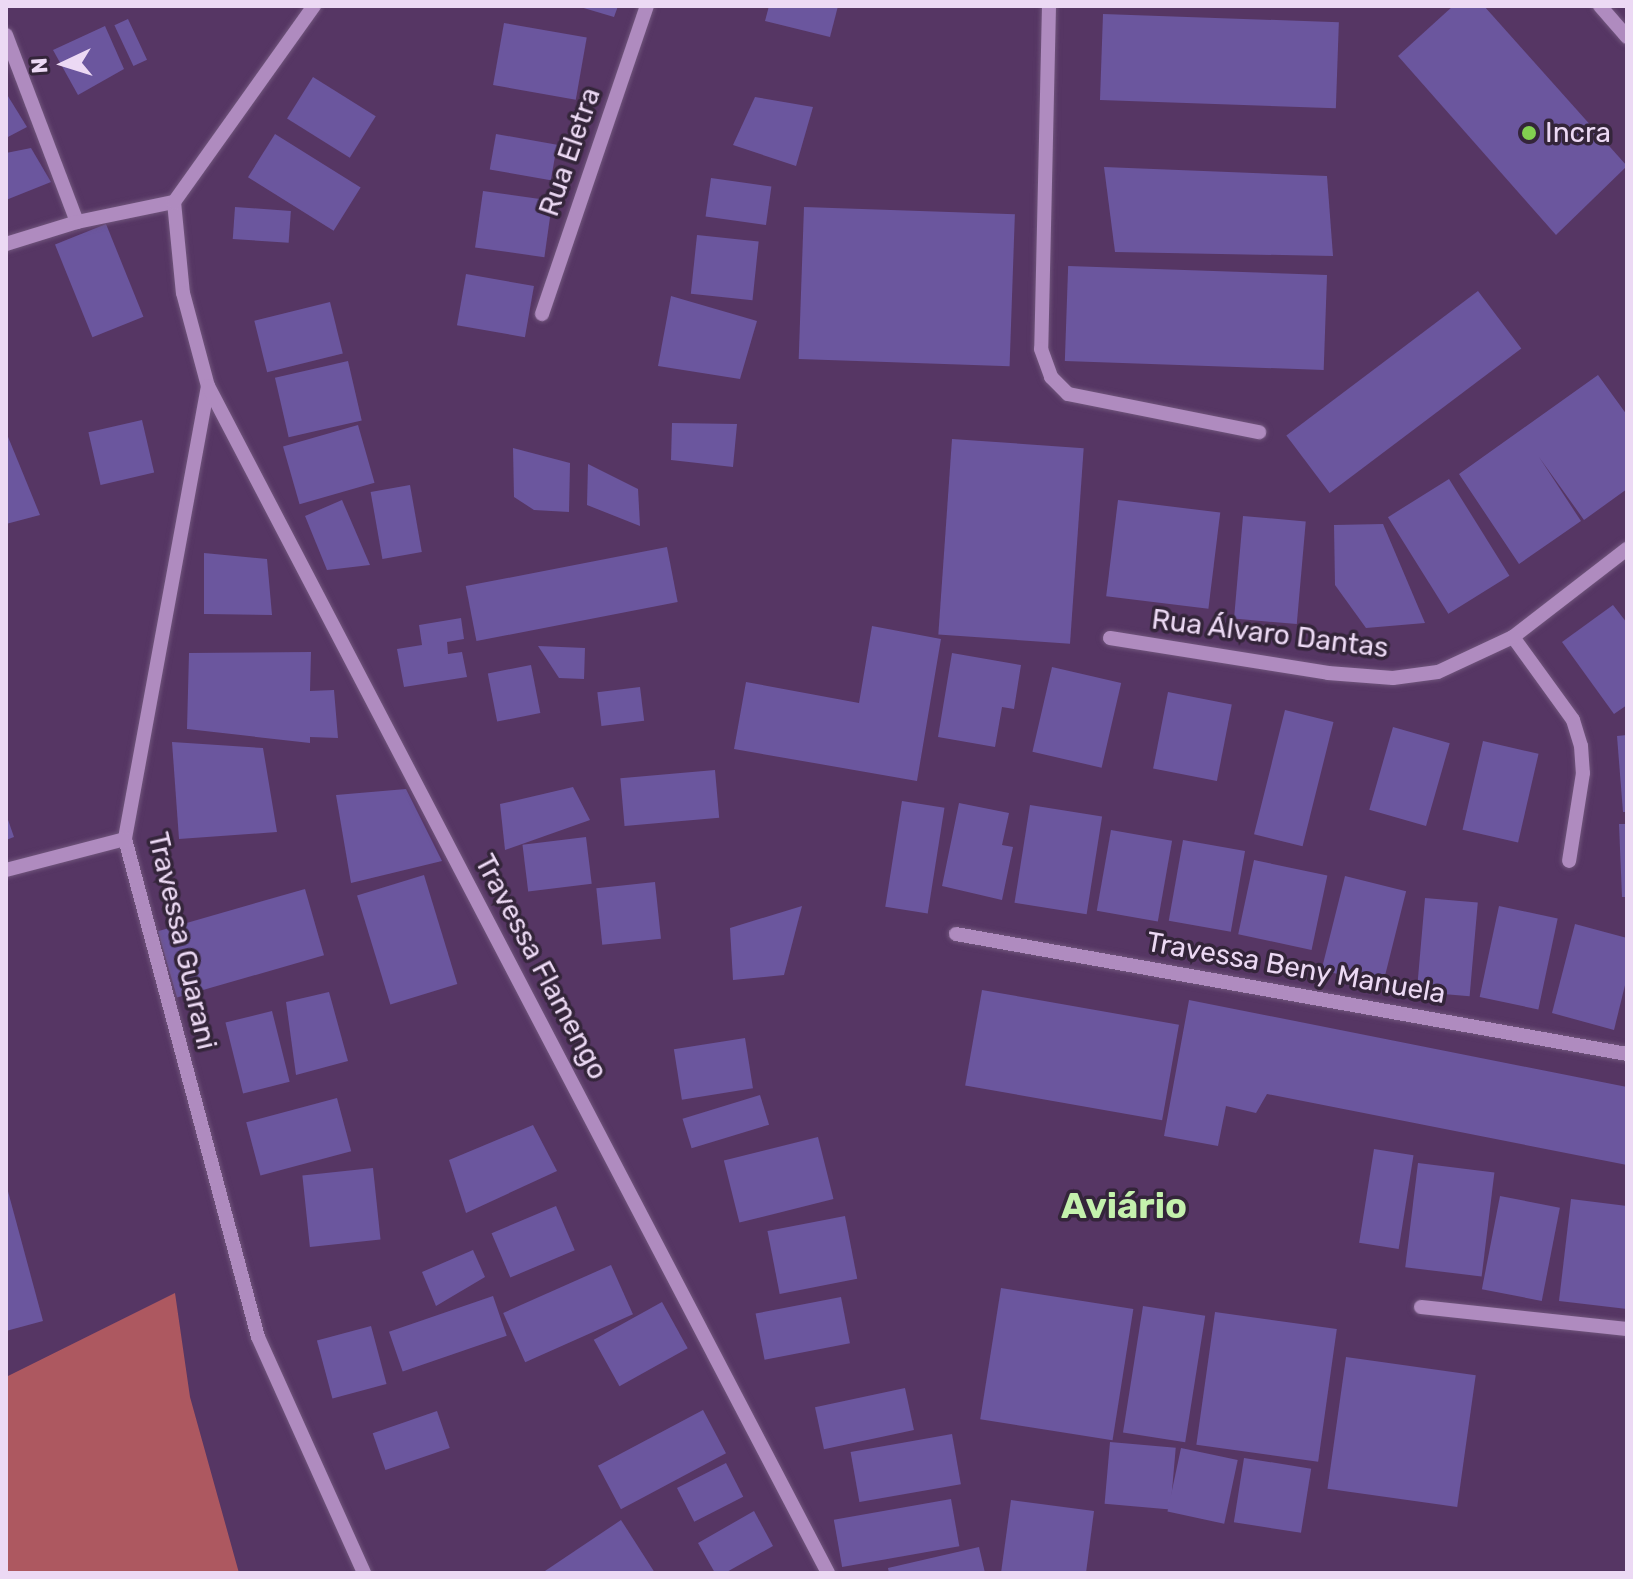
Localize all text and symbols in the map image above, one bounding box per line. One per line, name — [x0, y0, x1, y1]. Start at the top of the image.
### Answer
north arrow — [24, 24, 104, 104]
text: N — [26, 57, 54, 75]
street label: Rua Eletra — [532, 83, 608, 221]
place label: Incra — [1545, 116, 1611, 150]
marker: Incra — [1520, 124, 1538, 142]
street label: Rua Álvaro Dantas — [1149, 603, 1391, 665]
street label: Travessa Guarani — [141, 829, 223, 1053]
street label: Travessa Flamengo — [467, 849, 615, 1085]
street label: Travessa Beny Manuela — [1144, 925, 1448, 1011]
district label: Aviário — [1061, 1184, 1187, 1228]

